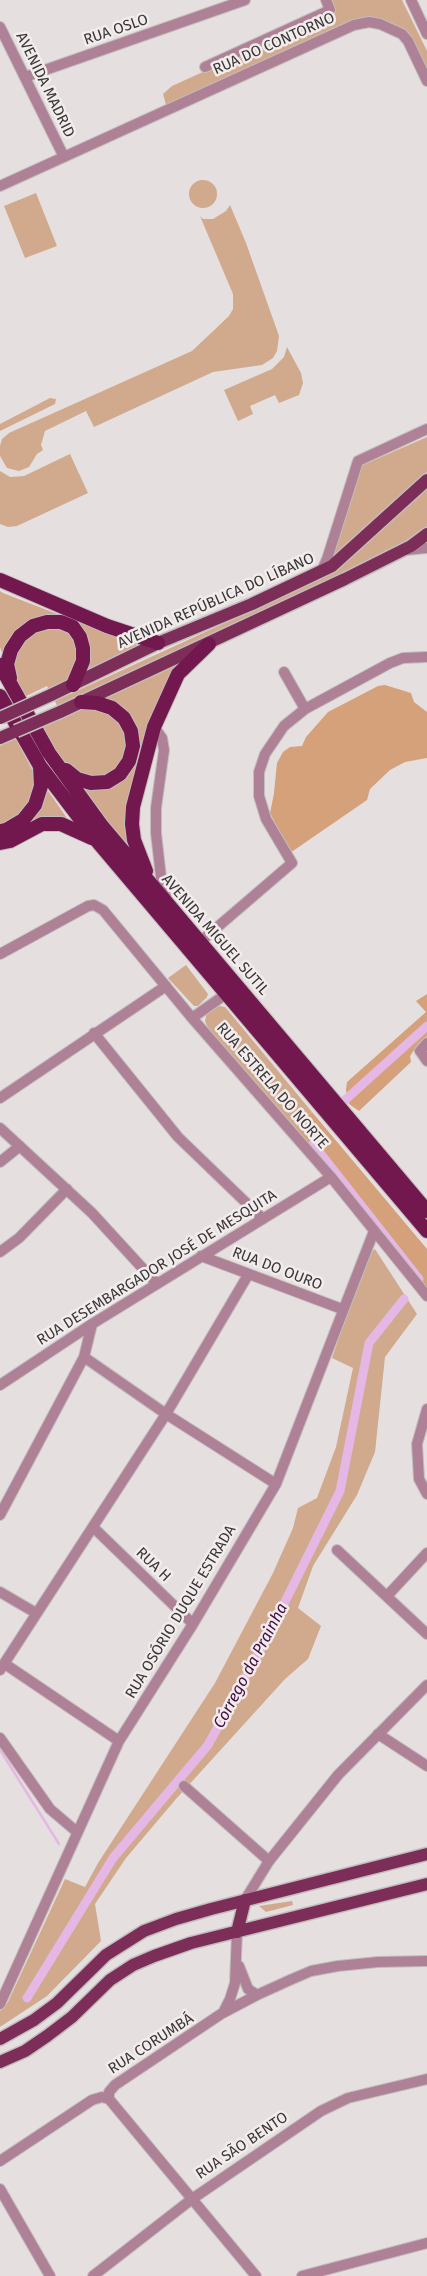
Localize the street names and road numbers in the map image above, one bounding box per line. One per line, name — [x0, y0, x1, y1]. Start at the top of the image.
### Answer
street label: RUA DO CONTORNO — [210, 9, 338, 79]
street label: RUA OSLO — [81, 11, 151, 49]
street label: AVENIDA MADRID — [12, 30, 78, 140]
street label: AVENIDA REPÚBLICA DO LÍBANO — [115, 549, 317, 653]
street label: AVENIDA MIGUEL SUTIL — [158, 871, 272, 999]
street label: RUA ESTRELA DO NORTE — [212, 1019, 332, 1153]
street label: RUA DESEMBARGADOR JOSÉ DE MESQUITA — [34, 1186, 280, 1350]
street label: RUA DO OURO — [229, 1244, 325, 1294]
street label: RUA OSÓRIO DUQUE ESTRADA — [122, 1522, 240, 1702]
street label: RUA H — [132, 1544, 174, 1586]
street label: RUA CORUMBÁ — [105, 2010, 197, 2078]
street label: RUA SÃO BENTO — [193, 2109, 291, 2183]

